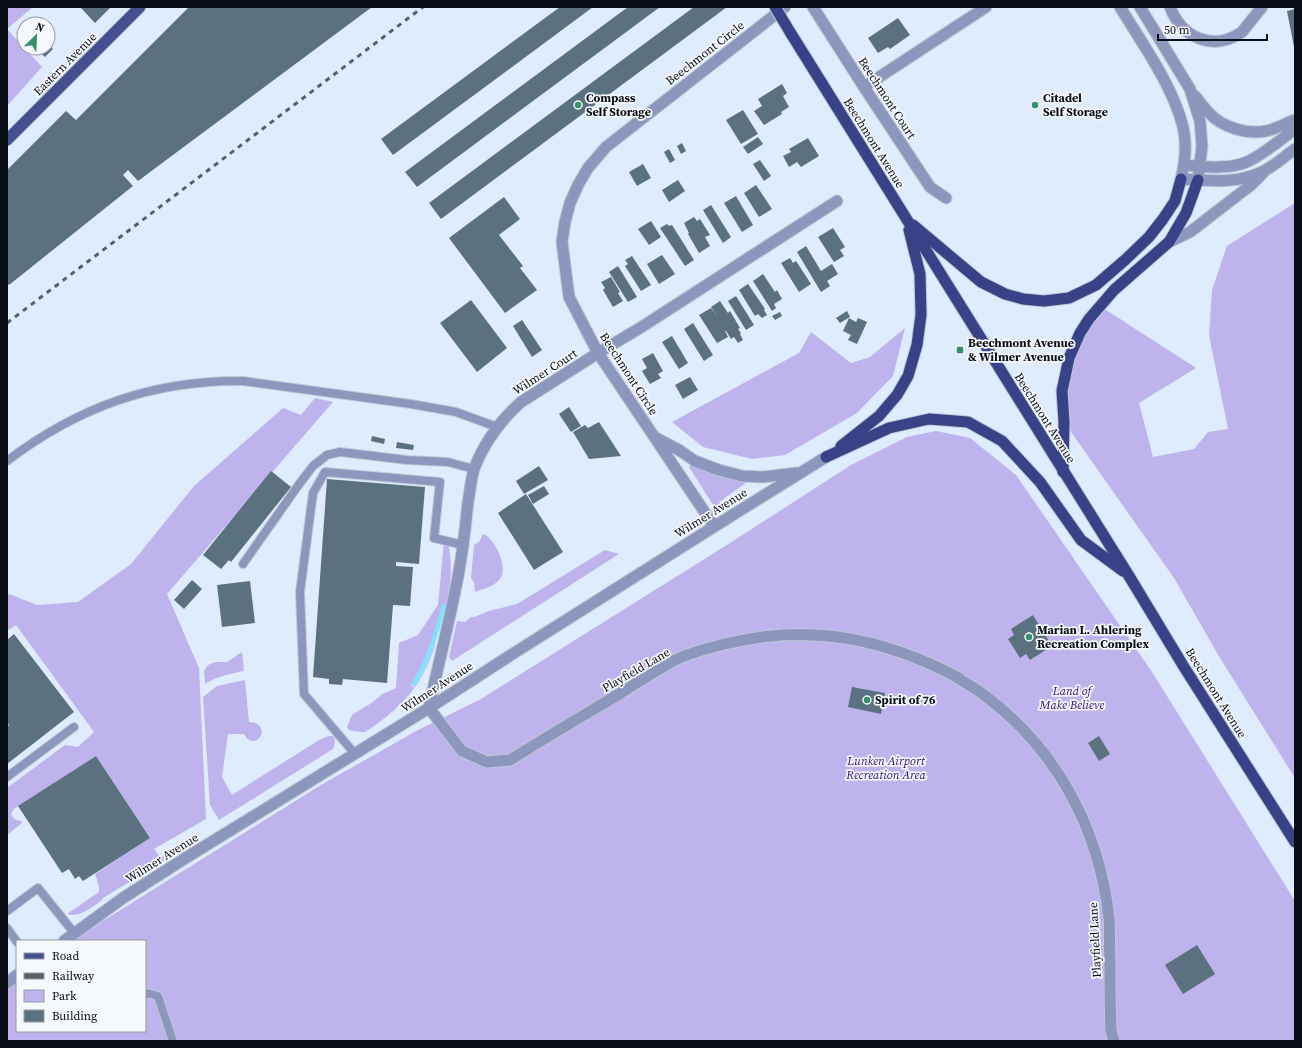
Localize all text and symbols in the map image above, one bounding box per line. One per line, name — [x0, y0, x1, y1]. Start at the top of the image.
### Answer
north arrow — [16, 16, 56, 56]
scale bar — [1158, 16, 1267, 42]
street label: Beechmont Circle — [662, 17, 748, 89]
text: N — [33, 19, 47, 36]
text: 50 m — [1164, 22, 1190, 38]
street label: Eastern Avenue — [30, 29, 100, 99]
street label: Beechmont Court — [855, 54, 919, 142]
place label: Compass Self Storage — [586, 90, 651, 120]
place label: Citadel Self Storage — [1043, 90, 1108, 120]
street label: Beechmont Avenue — [840, 95, 908, 191]
marker: Compass Self Storage — [573, 100, 583, 110]
marker: Citadel Self Storage — [1030, 100, 1040, 110]
street label: Beechmont Circle — [596, 330, 662, 418]
place label: Beechmont Avenue & Wilmer Avenue — [968, 335, 1074, 365]
street label: Wilmer Court — [510, 345, 580, 399]
marker: Beechmont Avenue & Wilmer Avenue — [955, 345, 965, 355]
street label: Beechmont Avenue — [1011, 370, 1079, 466]
street label: Wilmer Avenue — [672, 484, 750, 542]
place label: Marian L. Ahlering Recreation Complex — [1037, 622, 1149, 652]
marker: Marian L. Ahlering Recreation Complex — [1024, 632, 1034, 642]
street label: Playfield Lane — [599, 644, 673, 696]
street label: Beechmont Avenue — [1182, 645, 1250, 741]
street label: Wilmer Avenue — [398, 658, 476, 716]
park label: Land of Make Believe — [1039, 683, 1105, 713]
place label: Spirit of 76 — [875, 692, 936, 708]
marker: Spirit of 76 — [862, 695, 872, 705]
park label: Lunken Airport Recreation Area — [845, 753, 926, 783]
street label: Wilmer Avenue — [123, 829, 201, 887]
street label: Playfield Lane — [1085, 902, 1105, 978]
legend — [16, 940, 146, 1032]
text: Road — [52, 948, 79, 964]
text: Railway — [52, 968, 95, 984]
text: Park — [52, 988, 77, 1004]
text: Building — [52, 1008, 97, 1024]

